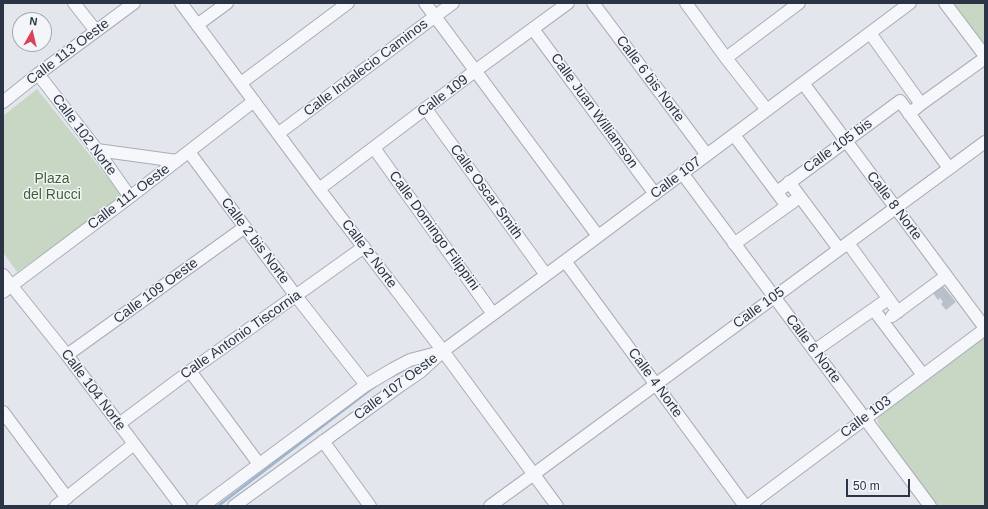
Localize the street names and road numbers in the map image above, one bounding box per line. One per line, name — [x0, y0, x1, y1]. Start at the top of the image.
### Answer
street label: Calle 113 Oeste — [23, 15, 113, 89]
street label: Calle Indalecio Caminos — [301, 16, 431, 120]
street label: Calle 6 bis Norte — [612, 33, 688, 125]
street label: Calle Juan Williamson — [547, 50, 641, 172]
street label: Calle 109 — [414, 71, 472, 121]
street label: Calle 102 Norte — [48, 91, 120, 179]
street label: Calle 105 bis — [800, 115, 876, 177]
street label: Calle Oscar Smith — [446, 141, 526, 243]
street label: Calle 107 — [647, 153, 705, 203]
street label: Calle 111 Oeste — [85, 161, 173, 233]
street label: Calle Domingo Filippini — [385, 168, 483, 294]
street label: Calle 8 Norte — [863, 168, 925, 244]
street label: Calle 2 bis Norte — [217, 195, 293, 287]
street label: Calle 2 Norte — [338, 216, 400, 292]
street label: Calle 109 Oeste — [110, 255, 202, 327]
street label: Calle 105 — [730, 284, 788, 332]
street label: Calle Antonio Tiscornia — [177, 287, 305, 383]
street label: Calle 6 Norte — [782, 311, 844, 387]
street label: Calle 4 Norte — [624, 345, 686, 421]
street label: Calle 104 Norte — [57, 346, 129, 434]
street label: Calle 107 Oeste — [351, 350, 441, 424]
street label: Calle 103 — [837, 392, 895, 442]

